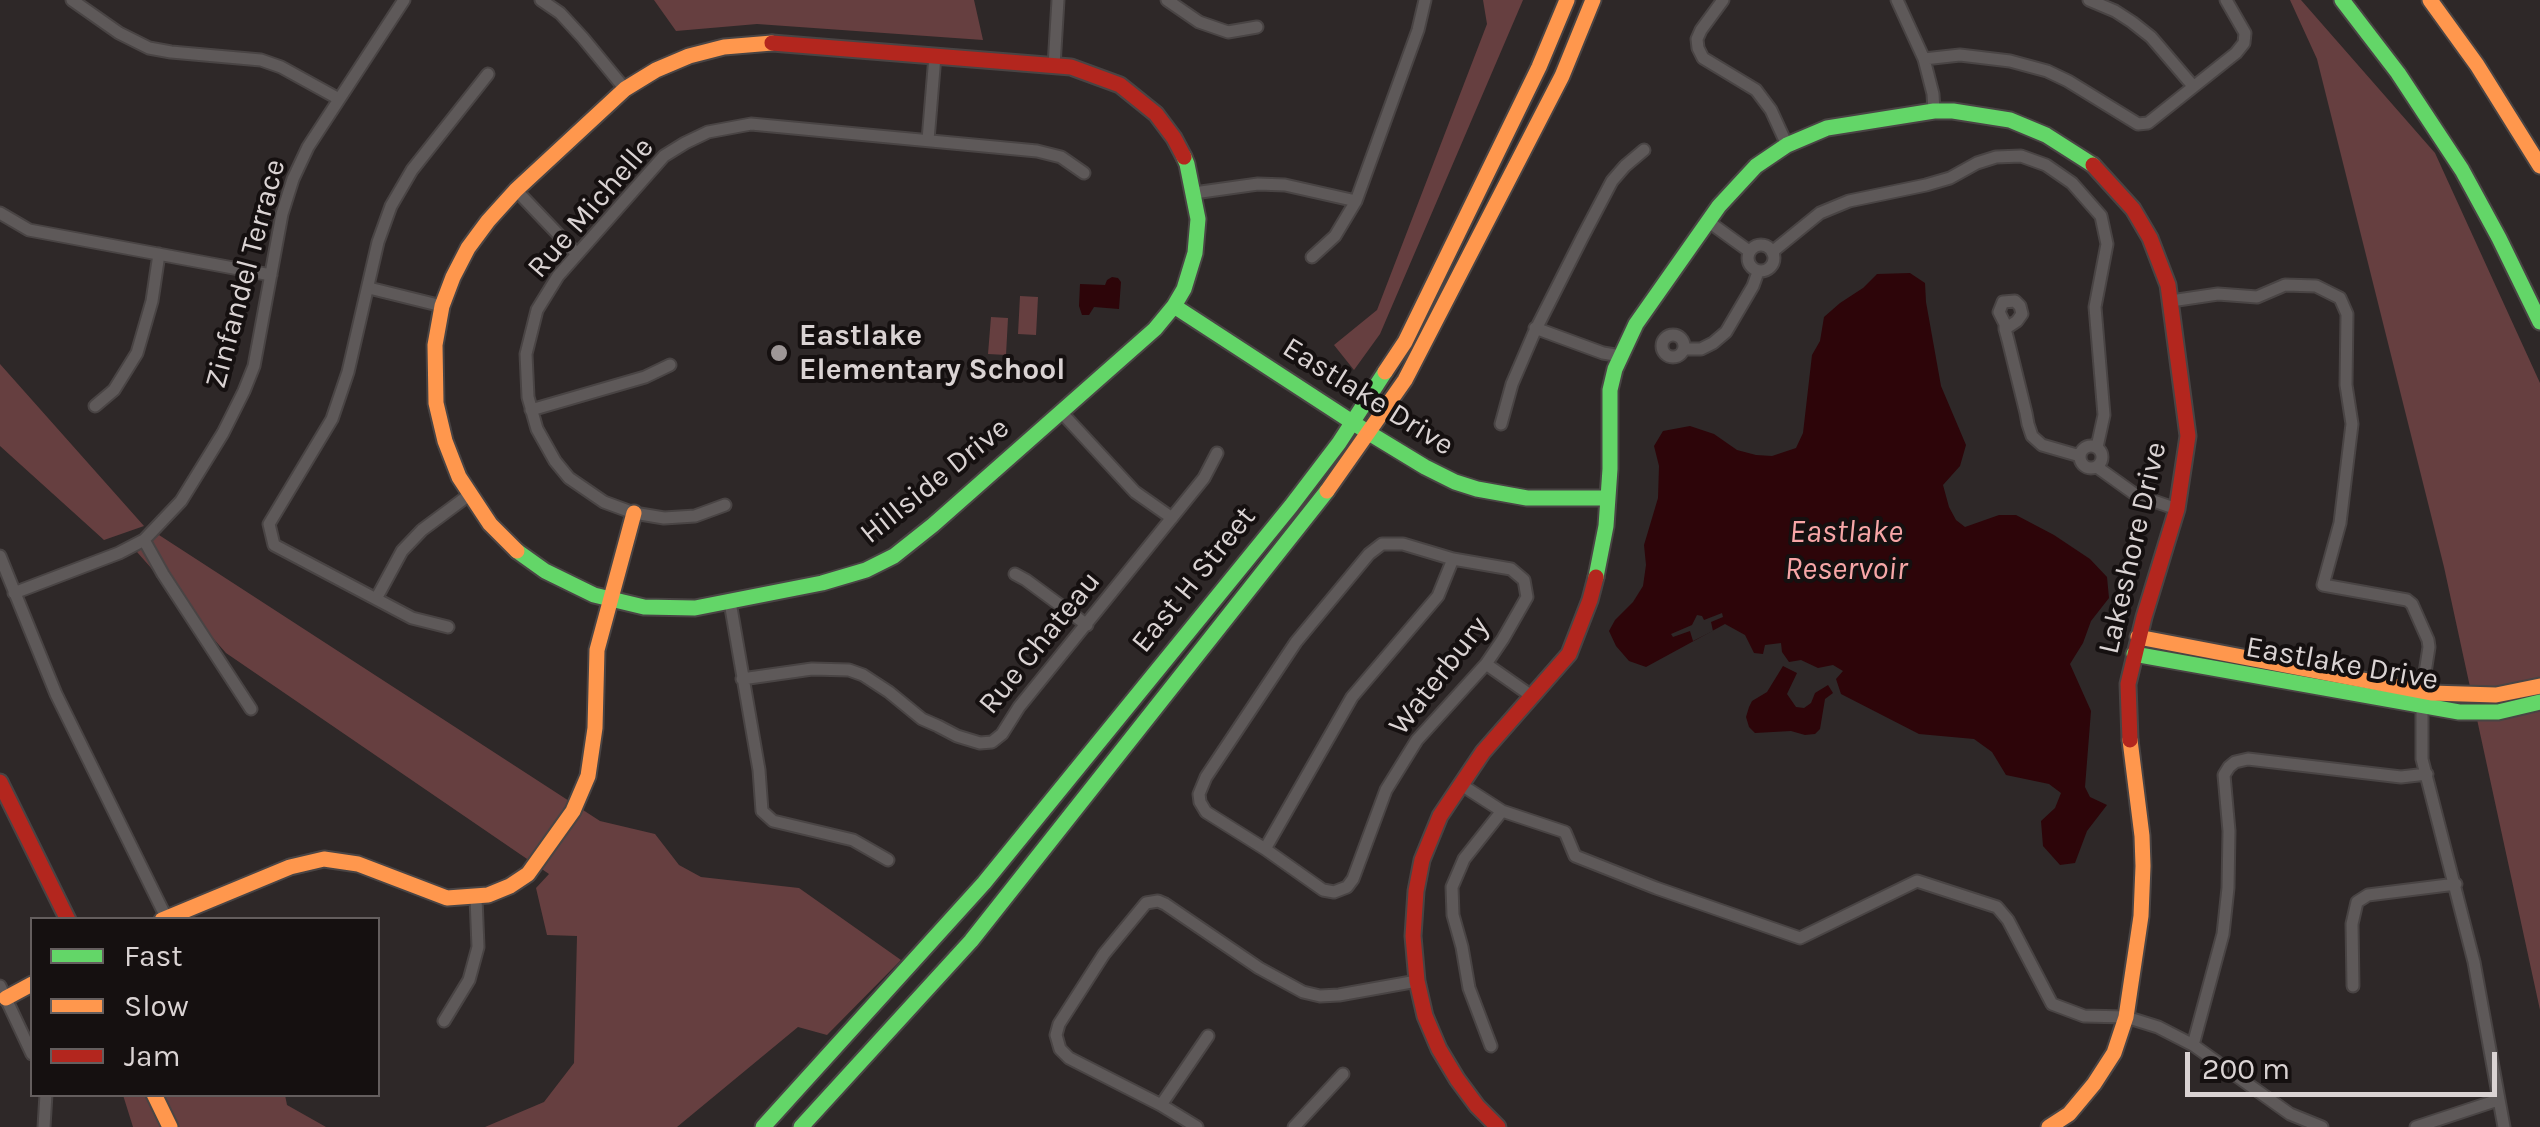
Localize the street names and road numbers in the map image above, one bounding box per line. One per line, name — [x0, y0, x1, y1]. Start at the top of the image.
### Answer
street label: Rue Michelle — [520, 130, 662, 286]
street label: Zinfandel Terrace — [198, 156, 294, 392]
street label: Eastlake Drive — [1276, 330, 1460, 464]
street label: Hillside Drive — [853, 410, 1017, 552]
street label: Lakeshore Drive — [2091, 438, 2175, 658]
street label: East H Street — [1124, 500, 1264, 660]
street label: Rue Chateau — [971, 564, 1109, 722]
street label: Waterbury — [1382, 609, 1496, 743]
street label: Eastlake Drive — [2243, 629, 2441, 699]

